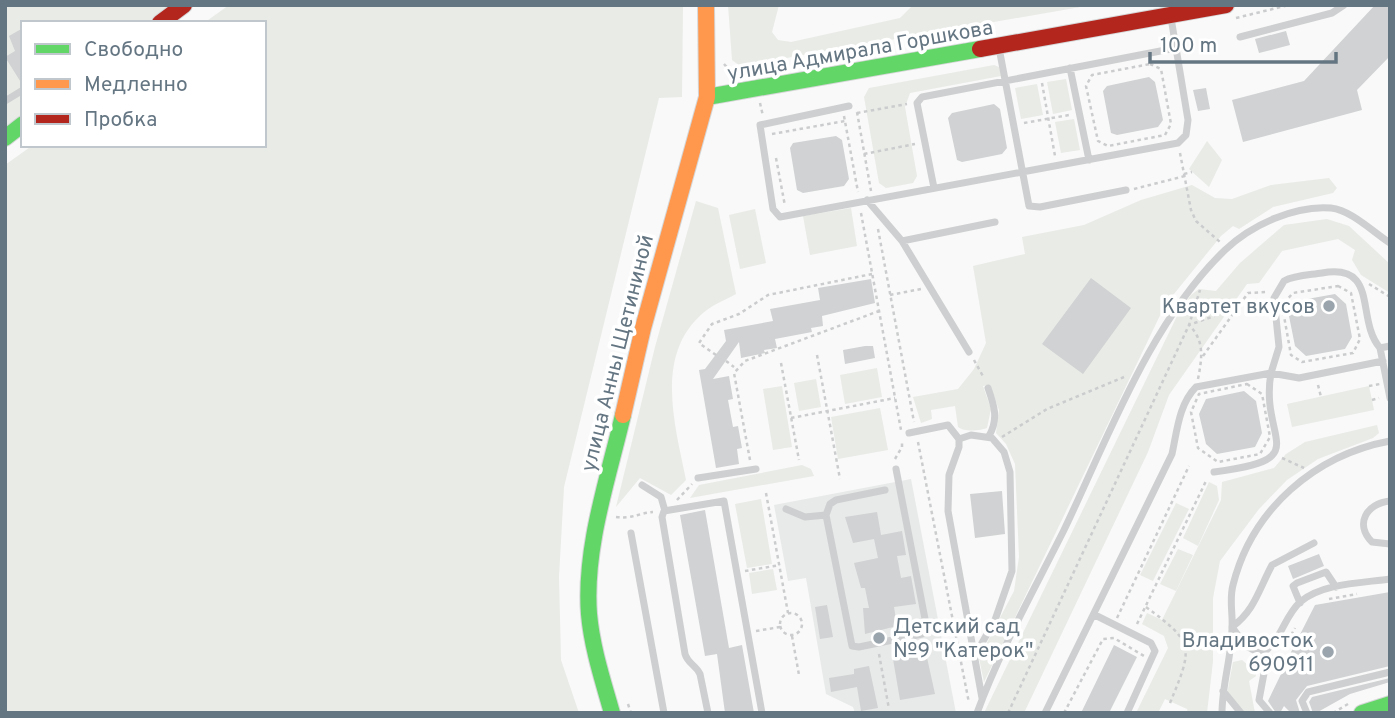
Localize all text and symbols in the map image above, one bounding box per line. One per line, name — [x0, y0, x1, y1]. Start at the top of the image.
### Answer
street label: улица Адмирала Горшкова — [725, 15, 995, 88]
legend — [21, 21, 266, 147]
scale bar — [1150, 21, 1336, 65]
text: 100 m — [1160, 33, 1217, 60]
text: Свободно — [84, 37, 183, 64]
text: Медленно — [84, 72, 188, 99]
text: Пробка — [84, 107, 157, 134]
street label: улица Анны Щетининой — [576, 232, 661, 475]
place label: Квартет вкусов — [1162, 294, 1315, 321]
marker: Квартет вкусов — [1321, 298, 1337, 314]
place label: Детский сад №9 "Катерок" — [893, 614, 1034, 665]
place label: Владивосток 690911 — [1182, 628, 1314, 679]
marker: Детский сад №9 "Катерок" — [871, 630, 887, 646]
marker: Владивосток 690911 — [1320, 644, 1336, 660]

